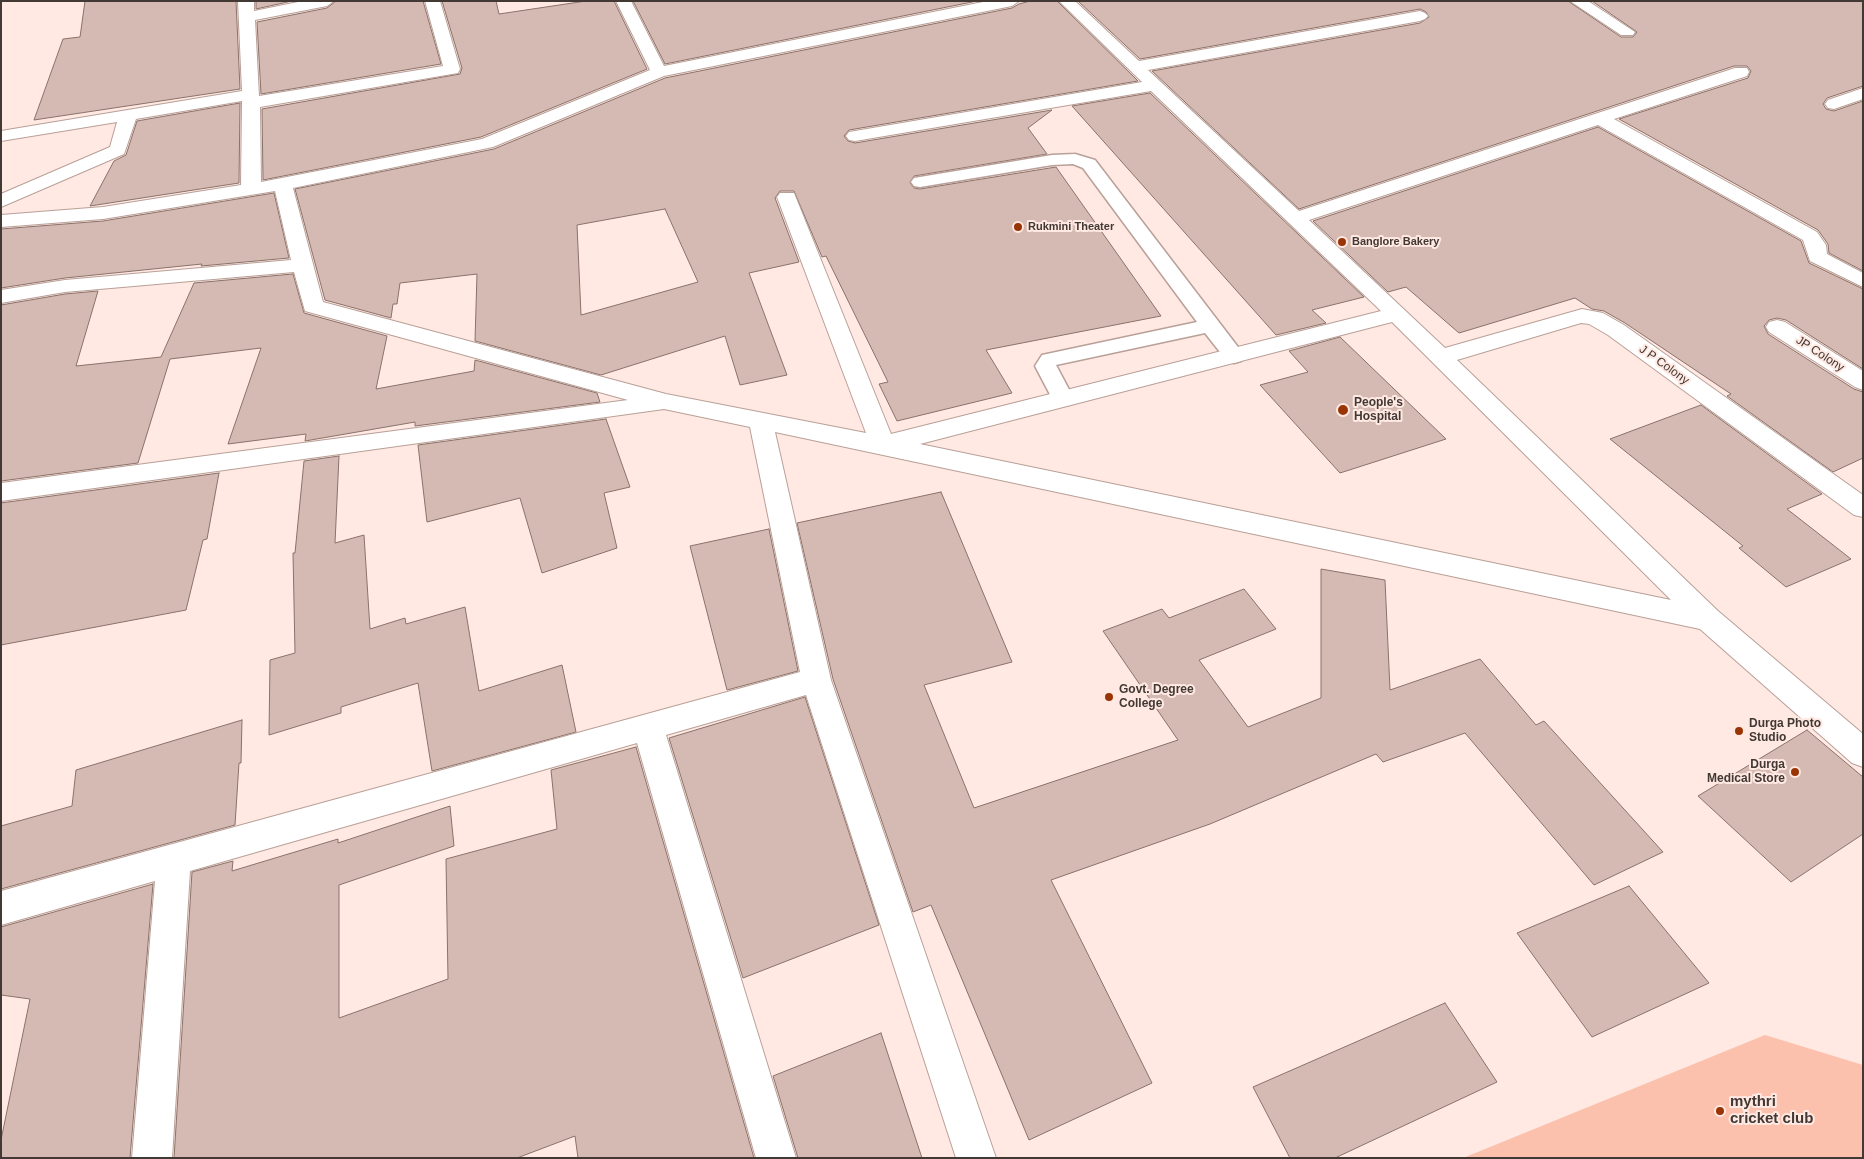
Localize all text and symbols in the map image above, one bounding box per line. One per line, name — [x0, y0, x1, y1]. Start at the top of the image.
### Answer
place label: Rukmini Theater — [1028, 220, 1114, 234]
marker: Rukmini Theater — [1012, 221, 1024, 233]
place label: Banglore Bakery — [1352, 235, 1439, 249]
marker: Banglore Bakery — [1336, 236, 1348, 248]
street label: JP Colony — [1793, 333, 1847, 375]
street label: J P Colony — [1636, 342, 1692, 388]
place label: People's Hospital — [1354, 396, 1403, 424]
marker: People's Hospital — [1336, 403, 1350, 417]
place label: Govt. Degree College — [1119, 683, 1194, 711]
marker: Govt. Degree College — [1103, 691, 1115, 703]
place label: Durga Photo Studio — [1749, 717, 1821, 745]
marker: Durga Photo Studio — [1733, 725, 1745, 737]
place label: Durga Medical Store — [1707, 758, 1785, 786]
marker: Durga Medical Store — [1789, 766, 1801, 778]
place label: mythri cricket club — [1730, 1093, 1813, 1128]
marker: mythri cricket club — [1714, 1105, 1726, 1117]

